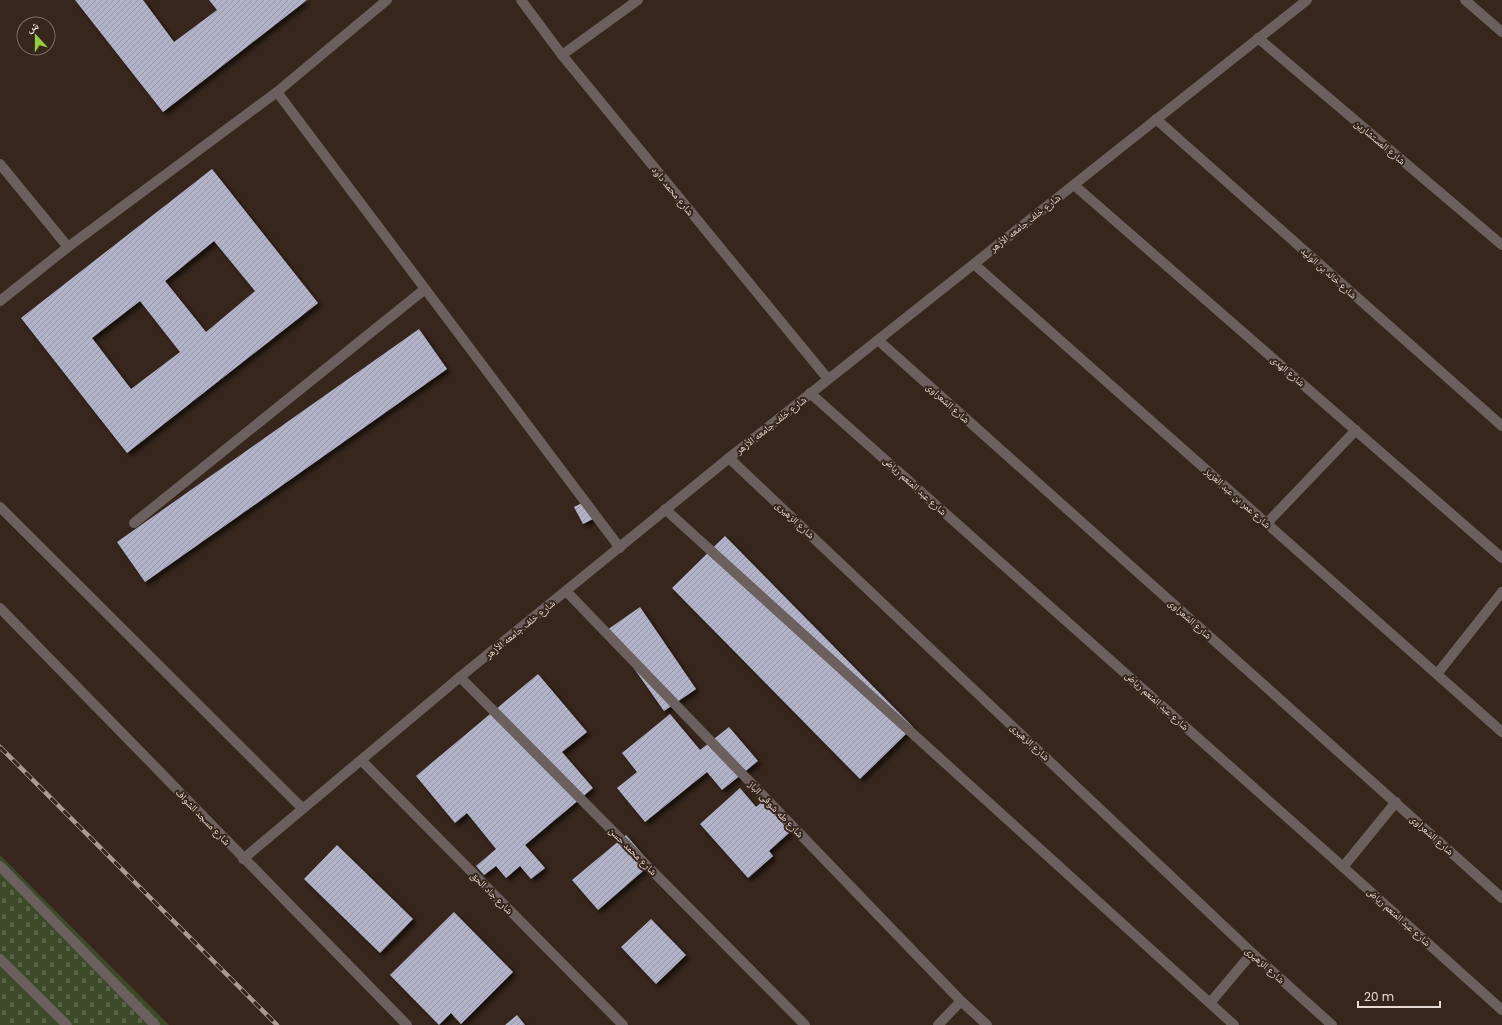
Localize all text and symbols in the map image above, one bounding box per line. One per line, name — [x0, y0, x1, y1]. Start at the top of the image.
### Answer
north arrow — [16, 16, 56, 56]
text: ش — [24, 17, 41, 36]
street label: شارع المستشارين — [1351, 116, 1409, 168]
street label: شارع محمد داود — [648, 163, 698, 219]
street label: شارع خلف جامعه الأزهر — [985, 190, 1064, 256]
street label: شارع خالد بن الوليد — [1298, 244, 1361, 303]
street label: شارع الهدى — [1268, 352, 1309, 390]
street label: شارع الشعراوى — [923, 379, 973, 427]
street label: شارع خلف جامعه الأزهر — [731, 392, 810, 458]
street label: شارع عبد المنعم رياض — [880, 453, 951, 519]
street label: شارع عمر بن عبد العزيز — [1201, 464, 1275, 532]
street label: شارع الزهيرى — [772, 498, 818, 543]
street label: شارع الشعراوى — [1165, 595, 1215, 643]
street label: شارع خلف جامعه الأزهر — [481, 596, 559, 663]
street label: شارع عبد المنعم رياض — [1122, 668, 1193, 734]
street label: شارع الزهيرى — [1007, 720, 1053, 765]
street label: شارع طه شوقى الباز — [744, 776, 807, 841]
street label: شارع مسجد الشواف — [172, 785, 234, 849]
street label: شارع الشعراوى — [1407, 811, 1457, 859]
street label: شارع محمد حسن — [605, 823, 661, 879]
street label: شارع جاد الحق — [467, 868, 517, 918]
street label: شارع عبد المنعم رياض — [1364, 884, 1435, 950]
street label: شارع الزهيرى — [1242, 943, 1289, 987]
scale bar — [1358, 983, 1440, 1009]
text: 20 m — [1364, 988, 1394, 1005]

